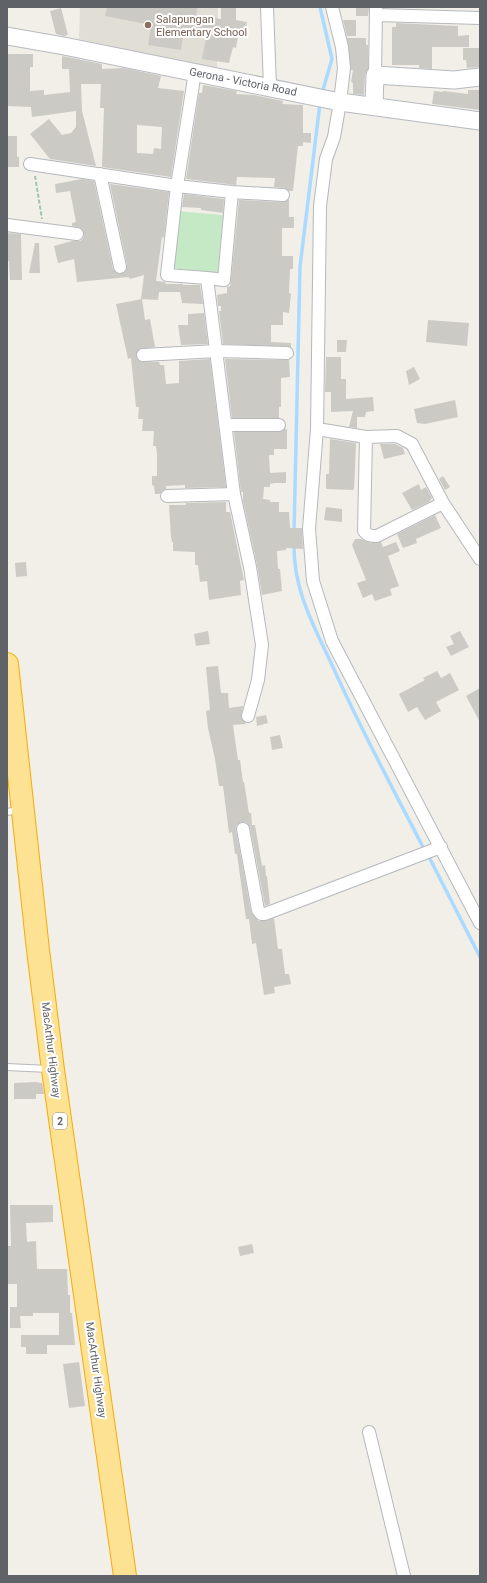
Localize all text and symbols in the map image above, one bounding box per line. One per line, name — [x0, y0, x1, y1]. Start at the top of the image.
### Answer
place label: Salapungan Elementary School — [156, 13, 247, 39]
marker: Salapungan Elementary School — [143, 20, 153, 30]
street label: Gerona - Victoria Road — [188, 65, 298, 99]
street label: MacArthur Highway — [39, 1001, 63, 1100]
road number: 2 — [53, 1113, 67, 1129]
street label: MacArthur Highway — [83, 1321, 109, 1420]

